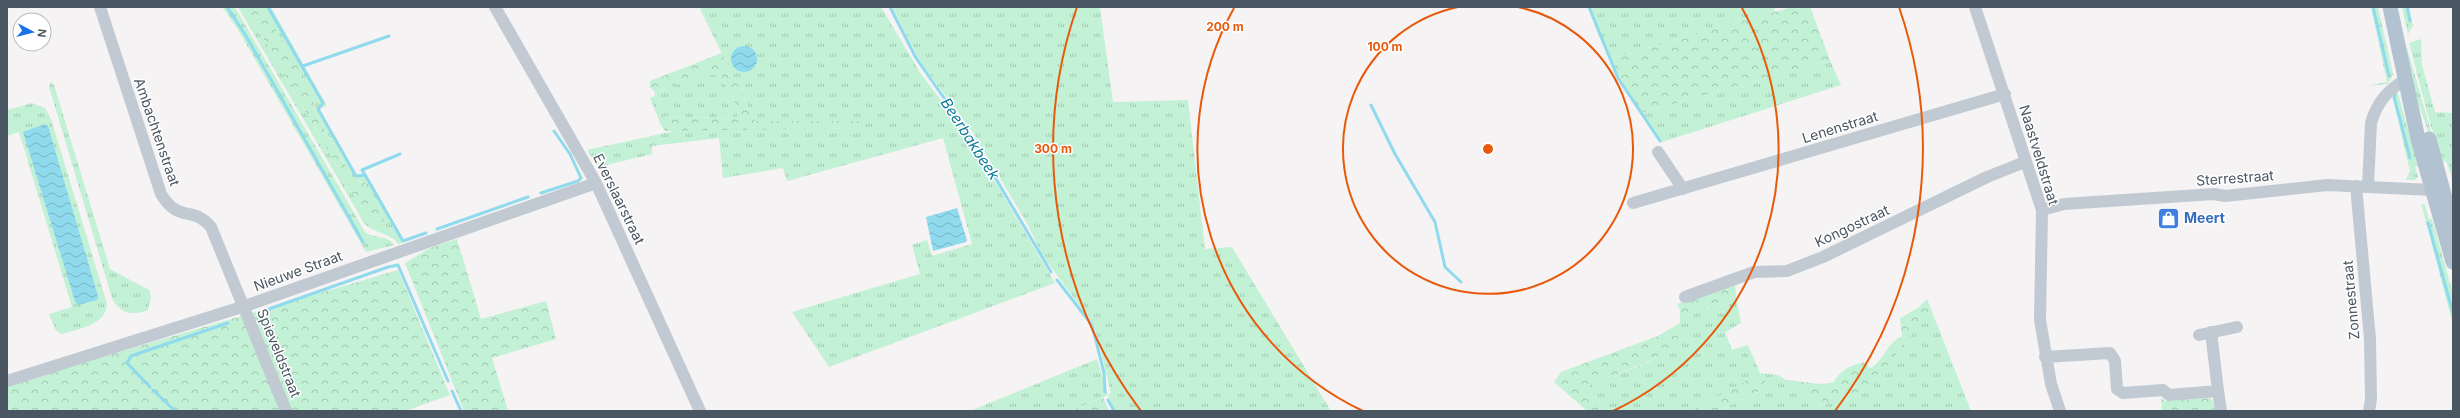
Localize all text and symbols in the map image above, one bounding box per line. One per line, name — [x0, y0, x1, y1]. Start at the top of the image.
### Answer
north arrow — [12, 12, 52, 52]
text: 200 m — [1206, 19, 1244, 34]
text: N — [34, 28, 49, 38]
text: 100 m — [1367, 39, 1403, 54]
street label: Ambachtenstraat — [131, 76, 184, 189]
water label: Beerbakbeek — [937, 94, 1004, 184]
street label: Naastveldstraat — [2016, 103, 2063, 207]
street label: Lenenstraat — [1800, 107, 1880, 146]
text: 300 m — [1034, 141, 1072, 156]
centre of rings — [1481, 142, 1495, 156]
street label: Everslaarstraat — [590, 151, 649, 247]
street label: Sterrestraat — [2196, 166, 2275, 189]
street label: Kongostraat — [1812, 201, 1892, 250]
shop icon: Meert — [2155, 205, 2181, 231]
place label: Meert — [2184, 209, 2225, 226]
street label: Nieuwe Straat — [251, 247, 345, 294]
street label: Zonnestraat — [2339, 259, 2362, 340]
street label: Spieveldstraat — [254, 306, 305, 400]

